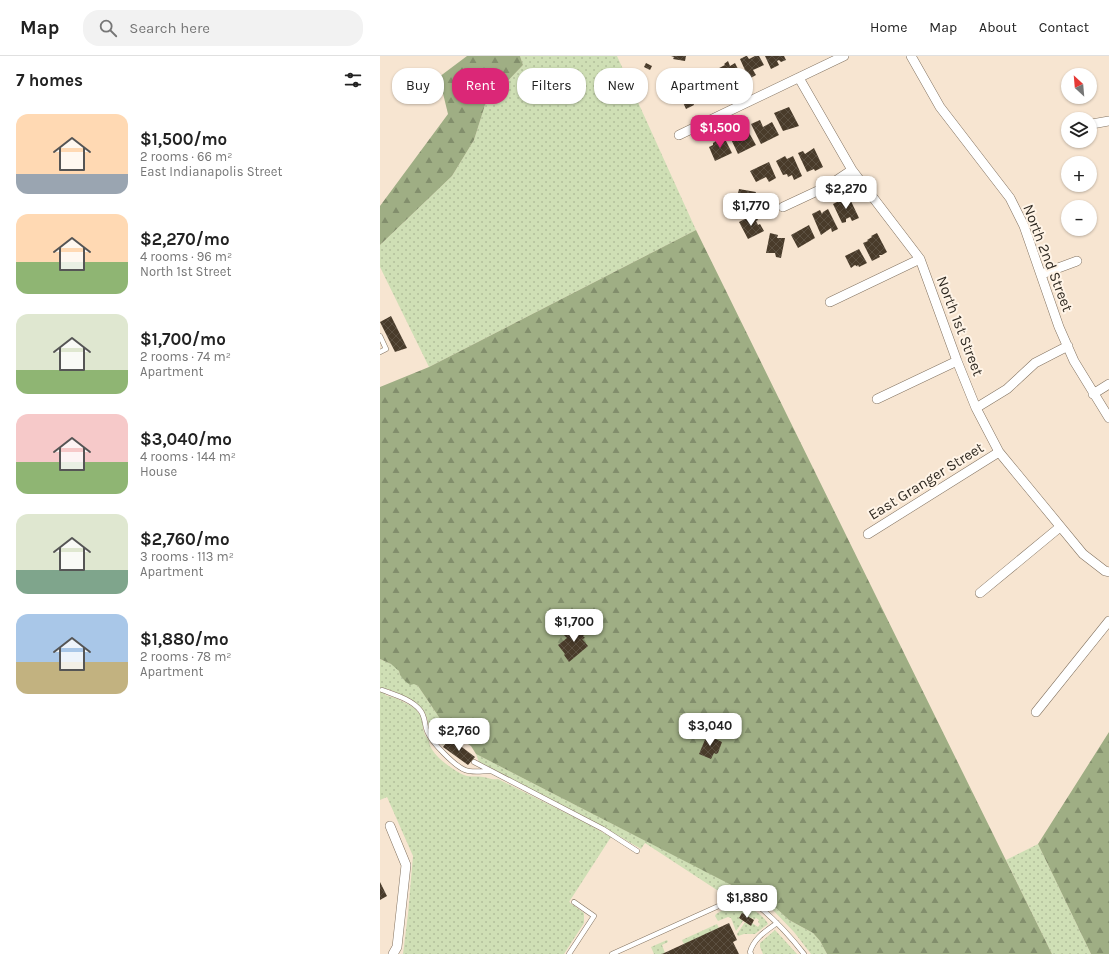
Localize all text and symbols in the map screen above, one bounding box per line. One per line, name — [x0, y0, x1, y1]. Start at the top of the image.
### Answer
search box — [83, 10, 363, 46]
text: Map — [20, 17, 59, 39]
icon: search — [97, 17, 119, 39]
text: Search here — [129, 19, 210, 37]
text: Home — [870, 19, 907, 36]
text: Map — [929, 19, 957, 36]
text: About — [979, 19, 1017, 36]
text: Contact — [1039, 19, 1089, 36]
chip: Buy — [392, 68, 444, 104]
chip: Rent — [452, 68, 509, 104]
chip: Filters — [517, 68, 586, 104]
chip: New — [594, 68, 648, 104]
chip: Apartment — [656, 68, 753, 104]
north arrow — [1061, 68, 1097, 104]
map controls — [1061, 68, 1097, 236]
icon: filters — [342, 69, 364, 91]
text: 7 homes — [16, 70, 83, 90]
button: layers — [1061, 112, 1097, 148]
pin: $1,500 — [687, 115, 753, 149]
text: $1,500 — [700, 120, 740, 135]
text: $1,500/mo — [140, 129, 227, 149]
icon: home — [48, 130, 96, 178]
text: 2 rooms · 66 m² — [140, 149, 232, 164]
button: + — [1061, 156, 1097, 192]
text: East Indianapolis Street — [140, 164, 282, 179]
pin: $2,270 — [813, 176, 879, 210]
text: $2,270 — [825, 181, 867, 196]
pin: $1,770 — [718, 193, 784, 227]
text: $1,770 — [732, 198, 770, 213]
button: − — [1061, 200, 1097, 236]
street label: North 2nd Street — [1019, 202, 1077, 315]
text: $2,270/mo — [140, 229, 230, 249]
icon: home — [48, 230, 96, 278]
text: 4 rooms · 96 m² — [140, 249, 232, 264]
text: North 1st Street — [140, 264, 231, 279]
street label: North 1st Street — [933, 274, 987, 379]
text: $1,700/mo — [140, 329, 226, 349]
icon: home — [48, 330, 96, 378]
text: 2 rooms · 74 m² — [140, 349, 231, 364]
text: Apartment — [140, 364, 203, 379]
text: $3,040/mo — [140, 429, 232, 449]
icon: home — [48, 430, 96, 478]
street label: East Granger Street — [865, 438, 987, 524]
text: 4 rooms · 144 m² — [140, 449, 236, 464]
text: House — [140, 464, 177, 479]
text: $2,760/mo — [140, 529, 230, 549]
icon: home — [48, 530, 96, 578]
text: 3 rooms · 113 m² — [140, 549, 234, 564]
text: Apartment — [140, 564, 203, 579]
pin: $1,700 — [541, 609, 607, 643]
text: $1,700 — [554, 614, 594, 629]
text: $1,880/mo — [140, 629, 229, 649]
icon: home — [48, 630, 96, 678]
text: 2 rooms · 78 m² — [140, 649, 232, 664]
text: Apartment — [140, 664, 203, 679]
pin: $3,040 — [677, 713, 743, 747]
pin: $2,760 — [426, 718, 492, 752]
text: $3,040 — [688, 718, 732, 733]
text: $2,760 — [438, 723, 480, 738]
pin: $1,880 — [714, 885, 780, 919]
text: $1,880 — [726, 890, 768, 905]

